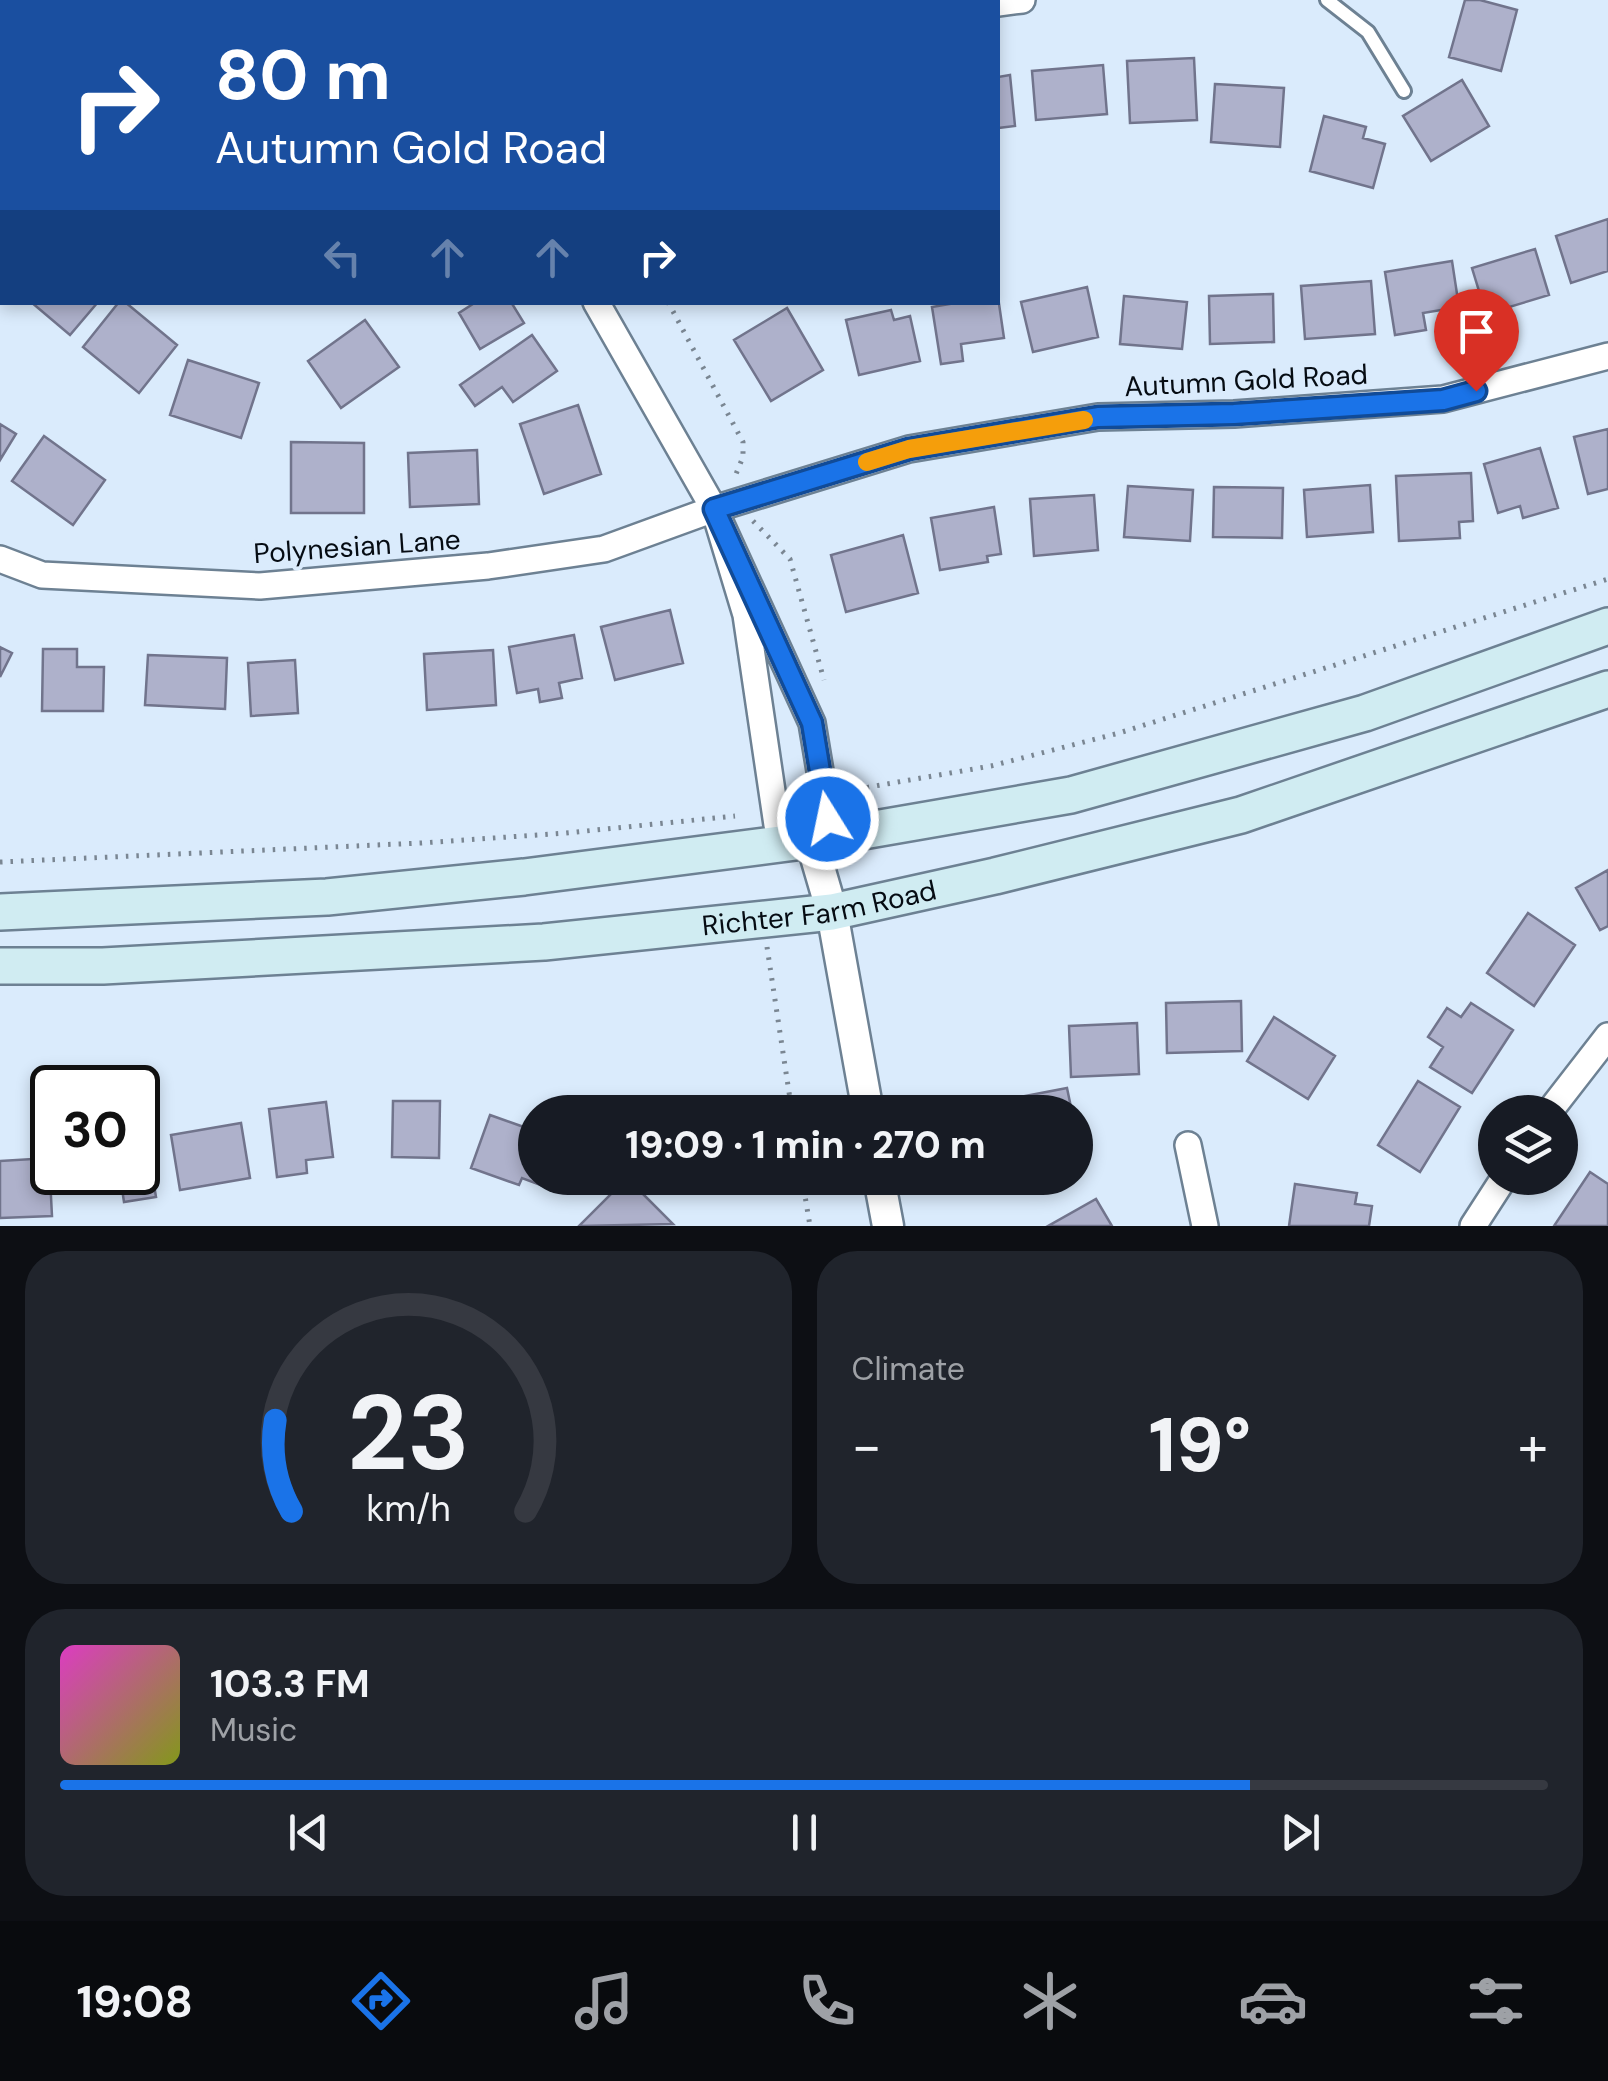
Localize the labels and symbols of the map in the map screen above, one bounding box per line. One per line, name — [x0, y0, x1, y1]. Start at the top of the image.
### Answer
pin — [1434, 289, 1519, 392]
street label: Autumn Gold Road — [1123, 356, 1369, 405]
street label: Polynesian Lane — [252, 521, 462, 572]
position arrow — [776, 767, 880, 871]
street label: Richter Farm Road — [700, 871, 940, 944]
speed limit sign: 30 — [30, 1065, 160, 1195]

